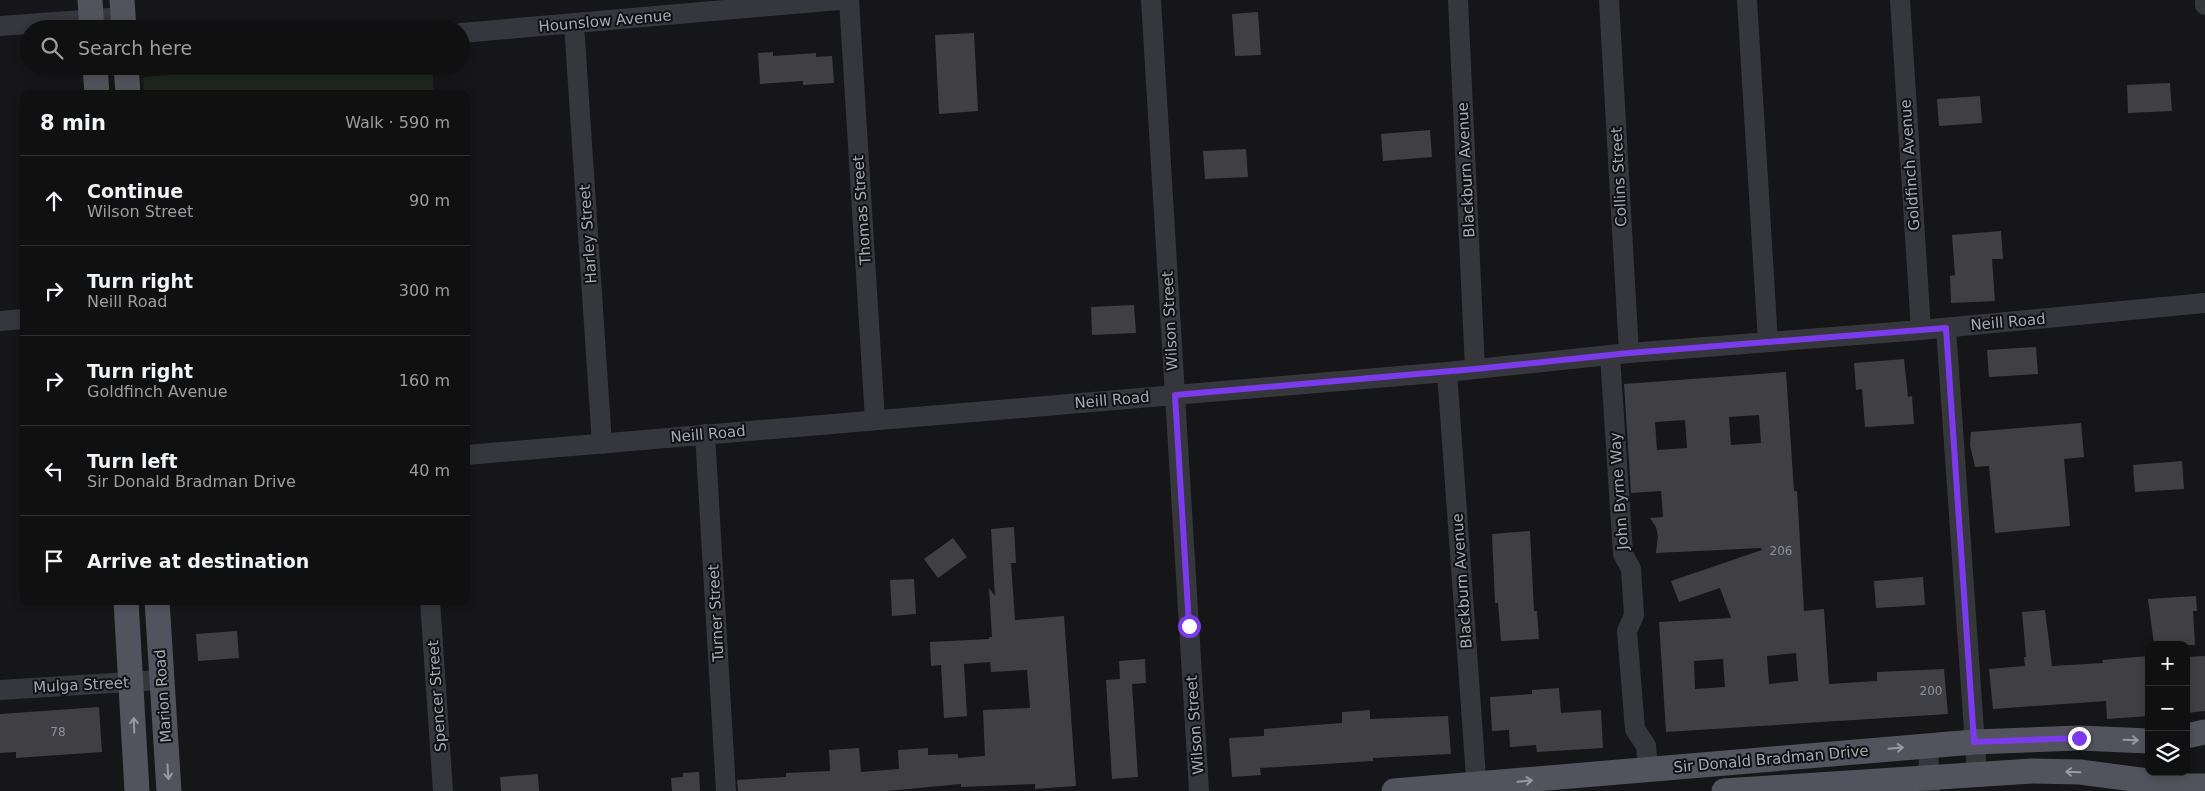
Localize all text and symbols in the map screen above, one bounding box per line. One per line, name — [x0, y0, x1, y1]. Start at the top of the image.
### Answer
street label: Hounslow Avenue — [538, 6, 672, 36]
search box — [20, 20, 470, 75]
icon: search — [38, 34, 66, 62]
text: Search here — [78, 37, 192, 59]
street label: Goldfinch Avenue — [1896, 99, 1924, 231]
street label: Blackburn Avenue — [1453, 102, 1479, 238]
text: 8 min — [40, 111, 106, 135]
text: Walk · 590 m — [345, 113, 450, 132]
street label: Collins Street — [1607, 127, 1631, 227]
street label: Thomas Street — [849, 154, 875, 266]
text: Continue — [87, 180, 183, 202]
street label: Harley Street — [576, 184, 600, 284]
icon: ahead — [40, 187, 68, 215]
text: 90 m — [409, 191, 450, 210]
text: Wilson Street — [87, 202, 193, 221]
text: Turn right — [87, 270, 193, 292]
street label: Wilson Street — [1158, 271, 1182, 371]
icon: right — [40, 277, 68, 305]
text: 300 m — [399, 281, 450, 300]
text: Neill Road — [87, 292, 167, 311]
street label: Neill Road — [1970, 310, 2046, 334]
text: Turn right — [87, 360, 193, 382]
icon: right — [40, 367, 68, 395]
text: 160 m — [399, 371, 450, 390]
text: Goldfinch Avenue — [87, 382, 227, 401]
street label: Neill Road — [1074, 388, 1150, 412]
street label: Neill Road — [670, 422, 746, 446]
street label: John Byrne Way — [1606, 431, 1632, 551]
text: Turn left — [87, 450, 178, 472]
icon: left — [40, 457, 68, 485]
text: 40 m — [409, 461, 450, 480]
text: Sir Donald Bradman Drive — [87, 472, 296, 491]
street label: Blackburn Avenue — [1448, 513, 1476, 649]
house number: 206 — [1770, 544, 1792, 558]
icon: arrive — [40, 547, 68, 575]
text: Arrive at destination — [87, 550, 309, 572]
street label: Turner Street — [704, 564, 728, 663]
route start — [1178, 615, 1201, 638]
street label: Spencer Street — [424, 640, 450, 752]
map controls — [2145, 641, 2190, 776]
button: + — [2145, 641, 2190, 686]
street label: Marion Road — [151, 649, 175, 743]
street label: Mulga Street — [33, 674, 129, 696]
street label: Wilson Street — [1183, 675, 1207, 775]
house number: 200 — [1920, 684, 1942, 698]
button: − — [2145, 686, 2190, 731]
one-way arrow — [129, 717, 138, 733]
house number: 78 — [50, 725, 66, 739]
route end — [2068, 727, 2091, 750]
button: layers — [2145, 731, 2190, 776]
one-way arrow — [2122, 735, 2139, 745]
street label: Sir Donald Bradman Drive — [1673, 742, 1869, 776]
one-way arrow — [1888, 744, 1904, 753]
one-way arrow — [163, 764, 172, 780]
one-way arrow — [2065, 767, 2081, 777]
one-way arrow — [1517, 776, 1533, 786]

